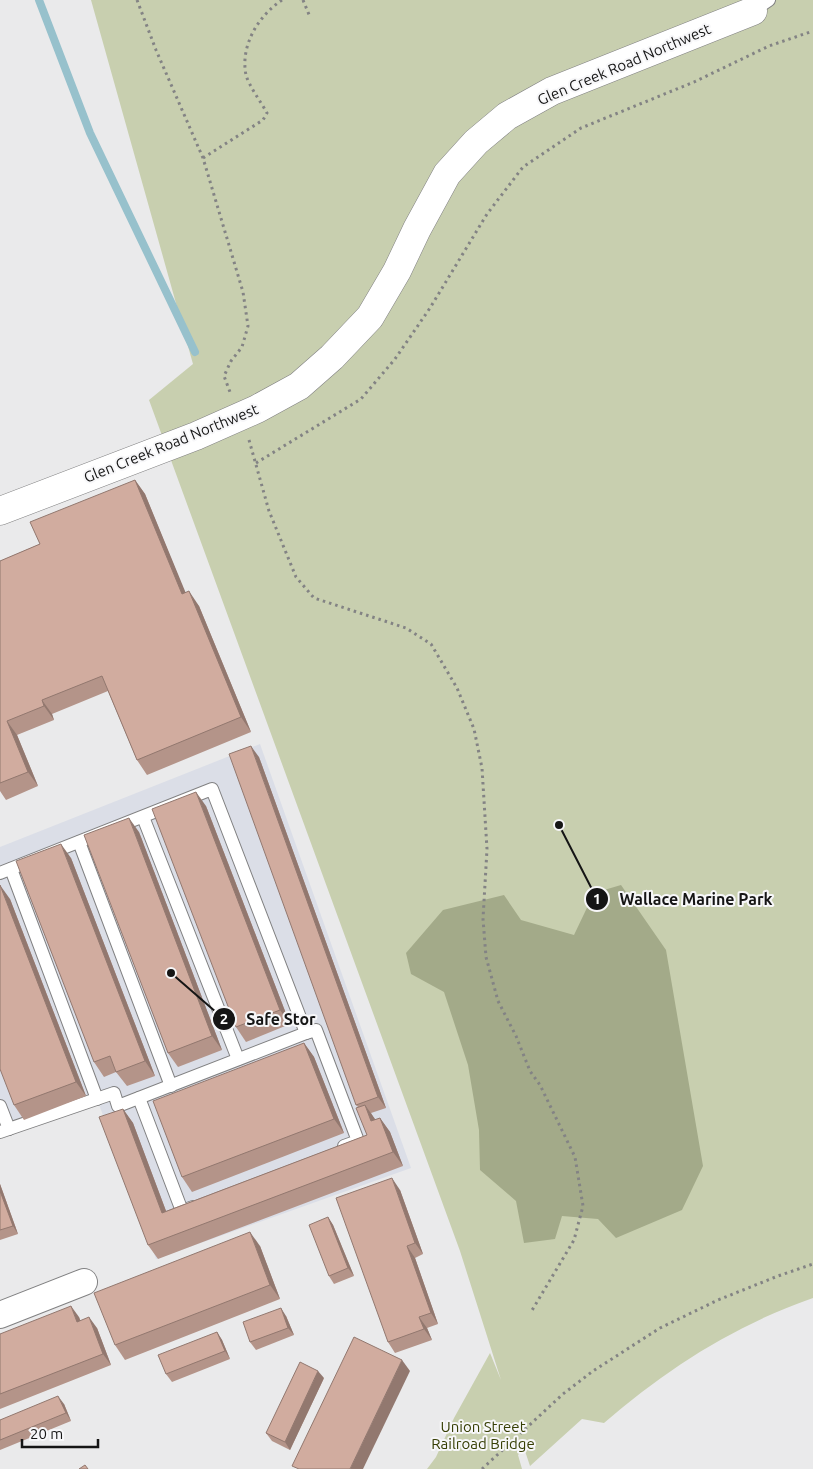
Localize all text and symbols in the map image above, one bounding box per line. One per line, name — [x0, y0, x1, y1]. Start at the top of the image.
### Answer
street label: Glen Creek Road Northwest — [535, 20, 713, 108]
street label: Glen Creek Road Northwest — [81, 400, 261, 486]
callout: Wallace Marine Park — [585, 883, 783, 914]
text: 1 — [593, 890, 601, 907]
text: Wallace Marine Park — [620, 890, 772, 908]
callout: Safe Stor — [211, 1003, 326, 1034]
text: 2 — [220, 1010, 228, 1027]
text: Safe Stor — [246, 1010, 316, 1028]
scale bar — [22, 1416, 99, 1448]
park label: Union Street Railroad Bridge — [431, 1418, 535, 1452]
text: 20 m — [30, 1425, 63, 1442]

